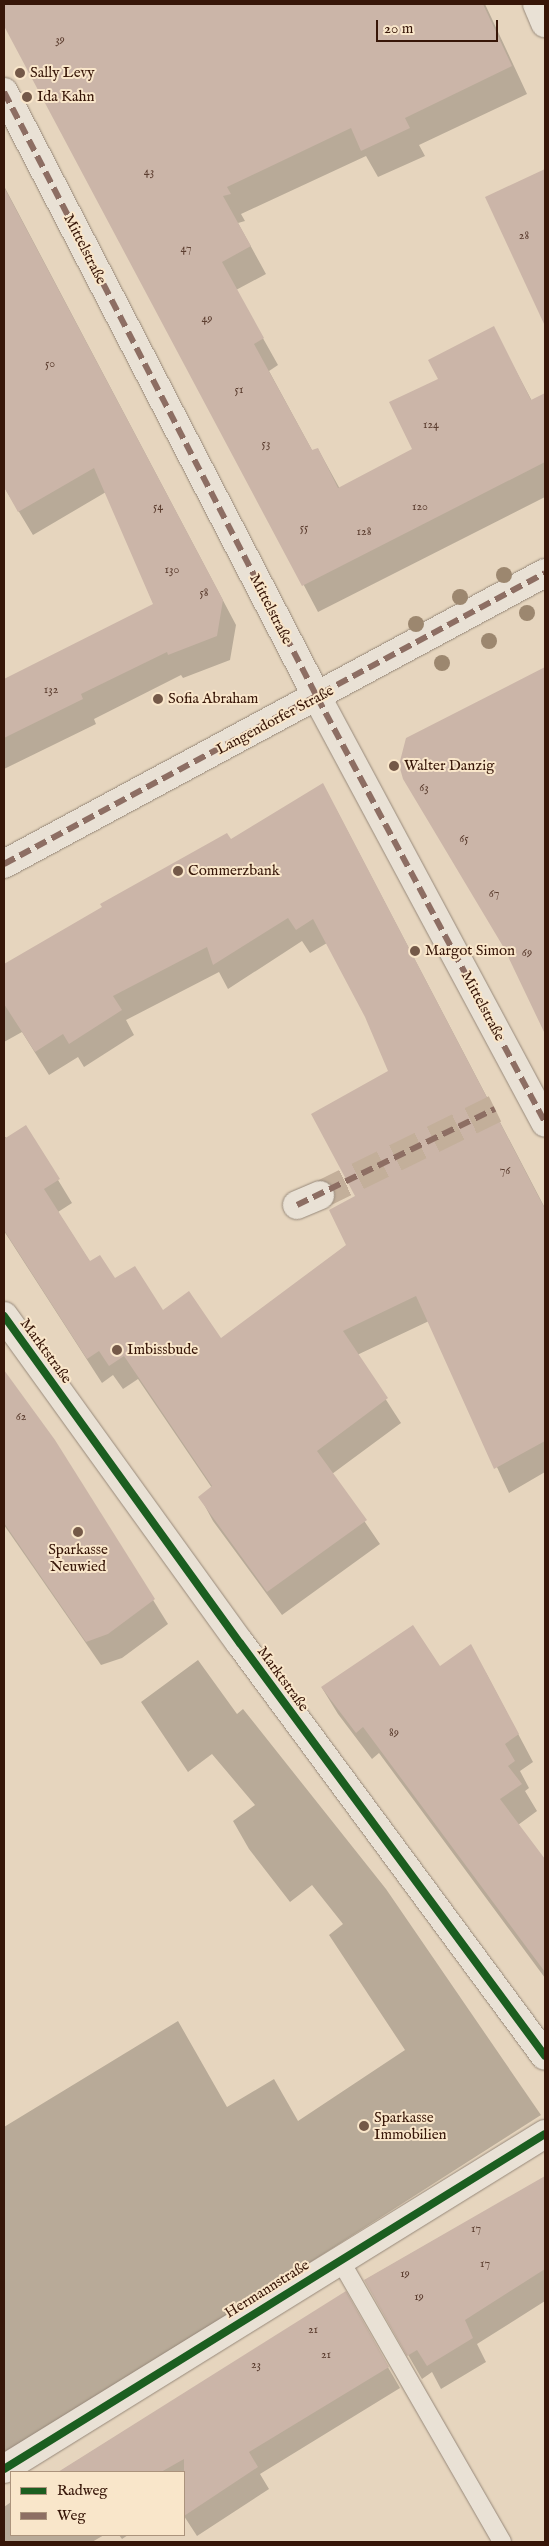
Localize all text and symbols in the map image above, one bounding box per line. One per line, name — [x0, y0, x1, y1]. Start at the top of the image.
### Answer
scale bar — [379, 10, 502, 42]
text: 20 m — [384, 19, 413, 38]
house number: 39 — [55, 33, 65, 47]
place label: Sally Levy — [30, 64, 95, 82]
marker: Sally Levy — [14, 67, 26, 79]
place label: Ida Kahn — [37, 88, 94, 106]
marker: Ida Kahn — [21, 91, 33, 103]
house number: 43 — [144, 165, 154, 179]
street label: Mittelstraße — [60, 211, 110, 287]
house number: 28 — [519, 229, 529, 243]
house number: 47 — [180, 242, 192, 256]
house number: 49 — [201, 312, 213, 326]
house number: 50 — [45, 357, 55, 371]
house number: 51 — [235, 383, 243, 397]
house number: 124 — [423, 418, 439, 432]
house number: 53 — [262, 437, 270, 451]
house number: 54 — [153, 500, 163, 514]
house number: 120 — [412, 500, 428, 514]
house number: 55 — [300, 521, 308, 535]
house number: 128 — [357, 525, 371, 539]
house number: 130 — [165, 563, 179, 577]
street label: Mittelstraße — [246, 571, 296, 647]
house number: 58 — [199, 586, 209, 600]
street label: Langendorfer Straße — [213, 681, 337, 759]
house number: 132 — [44, 683, 58, 697]
place label: Sofia Abraham — [168, 690, 258, 708]
marker: Sofia Abraham — [152, 693, 164, 705]
place label: Walter Danzig — [404, 757, 494, 775]
marker: Walter Danzig — [388, 760, 400, 772]
house number: 63 — [419, 781, 429, 795]
house number: 65 — [459, 832, 469, 846]
place label: Commerzbank — [188, 862, 280, 880]
marker: Commerzbank — [172, 865, 184, 877]
house number: 67 — [489, 887, 499, 901]
place label: Margot Simon — [425, 942, 515, 960]
marker: Margot Simon — [409, 945, 421, 957]
house number: 69 — [522, 946, 532, 960]
street label: Mittelstraße — [457, 968, 509, 1044]
house number: 76 — [500, 1164, 510, 1178]
street label: Marktstraße — [16, 1315, 76, 1387]
place label: Imbissbude — [127, 1341, 198, 1359]
marker: Imbissbude — [111, 1344, 123, 1356]
house number: 62 — [16, 1410, 26, 1424]
marker: Sparkasse Neuwied — [72, 1526, 84, 1538]
place label: Sparkasse Neuwied — [48, 1540, 108, 1575]
street label: Marktstraße — [253, 1643, 313, 1715]
house number: 89 — [389, 1726, 399, 1740]
place label: Sparkasse Immobilien — [374, 2108, 447, 2143]
marker: Sparkasse Immobilien — [358, 2120, 370, 2132]
house number: 17 — [471, 2222, 481, 2236]
street label: Hermannstraße — [221, 2256, 313, 2322]
house number: 17 — [480, 2257, 490, 2271]
house number: 19 — [400, 2267, 410, 2281]
house number: 19 — [414, 2290, 424, 2304]
house number: 21 — [308, 2323, 318, 2337]
house number: 21 — [321, 2348, 331, 2362]
house number: 23 — [251, 2358, 261, 2372]
legend — [10, 2471, 185, 2536]
text: Radweg — [57, 2481, 108, 2500]
text: Weg — [57, 2506, 86, 2525]

